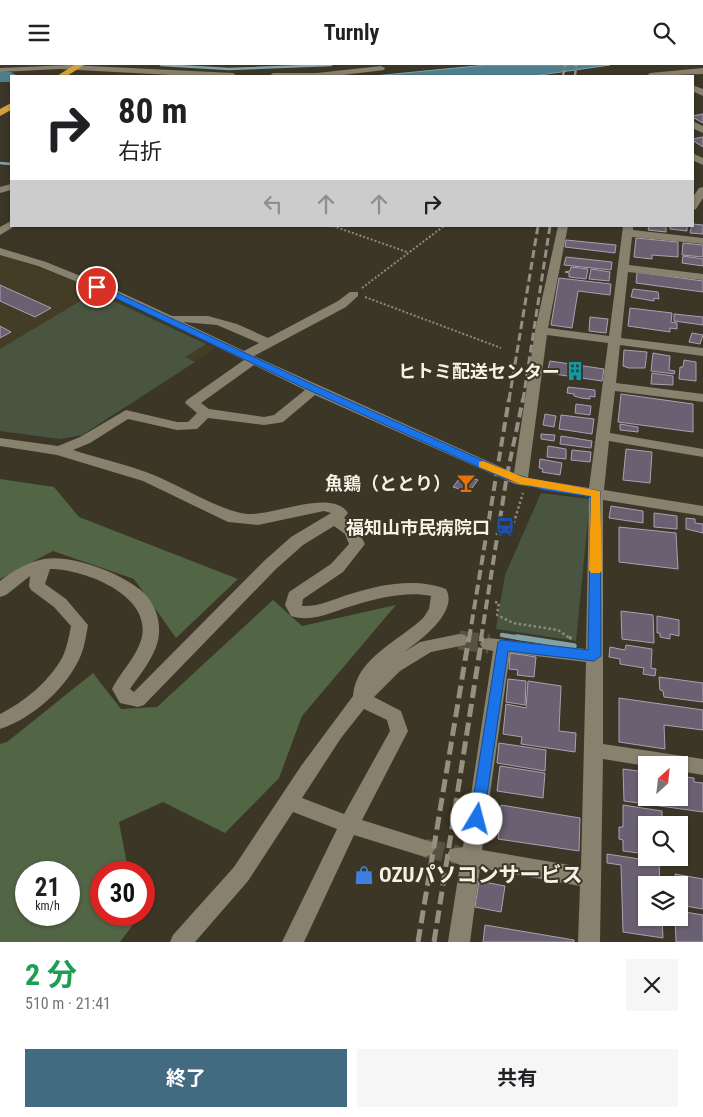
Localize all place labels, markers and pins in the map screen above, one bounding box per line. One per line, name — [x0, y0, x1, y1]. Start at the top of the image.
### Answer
pin — [76, 266, 118, 308]
building icon: ヒトミ配送センター — [564, 360, 586, 382]
place label: ヒトミ配送センター — [398, 361, 560, 382]
bar icon: 魚鶏（ととり） — [455, 472, 477, 494]
place label: 魚鶏（ととり） — [325, 473, 451, 494]
station icon: 福知山市民病院口 — [494, 516, 516, 538]
place label: 福知山市民病院口 — [346, 517, 490, 538]
place label: OZUパソコンサービス — [379, 863, 583, 887]
shop icon: OZUパソコンサービス — [353, 864, 375, 886]

